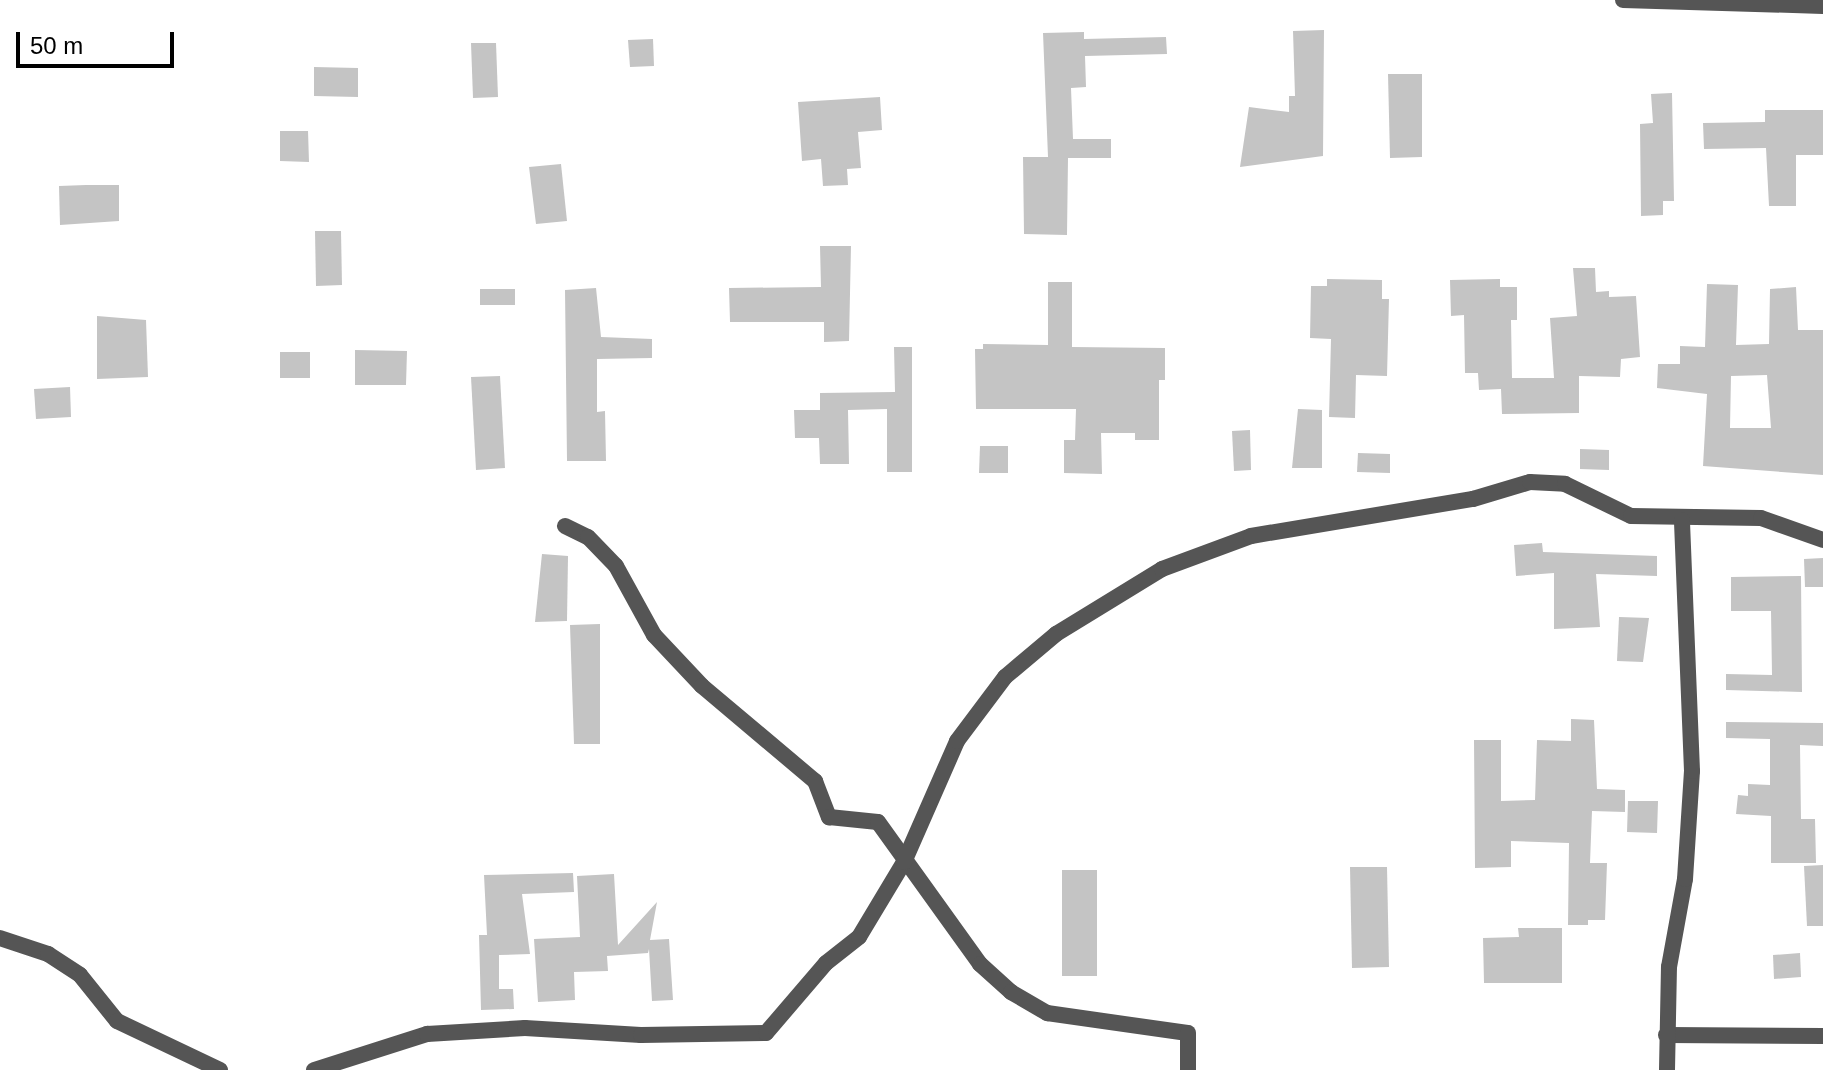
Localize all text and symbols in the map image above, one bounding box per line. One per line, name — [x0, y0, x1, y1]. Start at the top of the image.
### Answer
scale bar — [20, 16, 178, 66]
text: 50 m — [30, 32, 83, 59]

